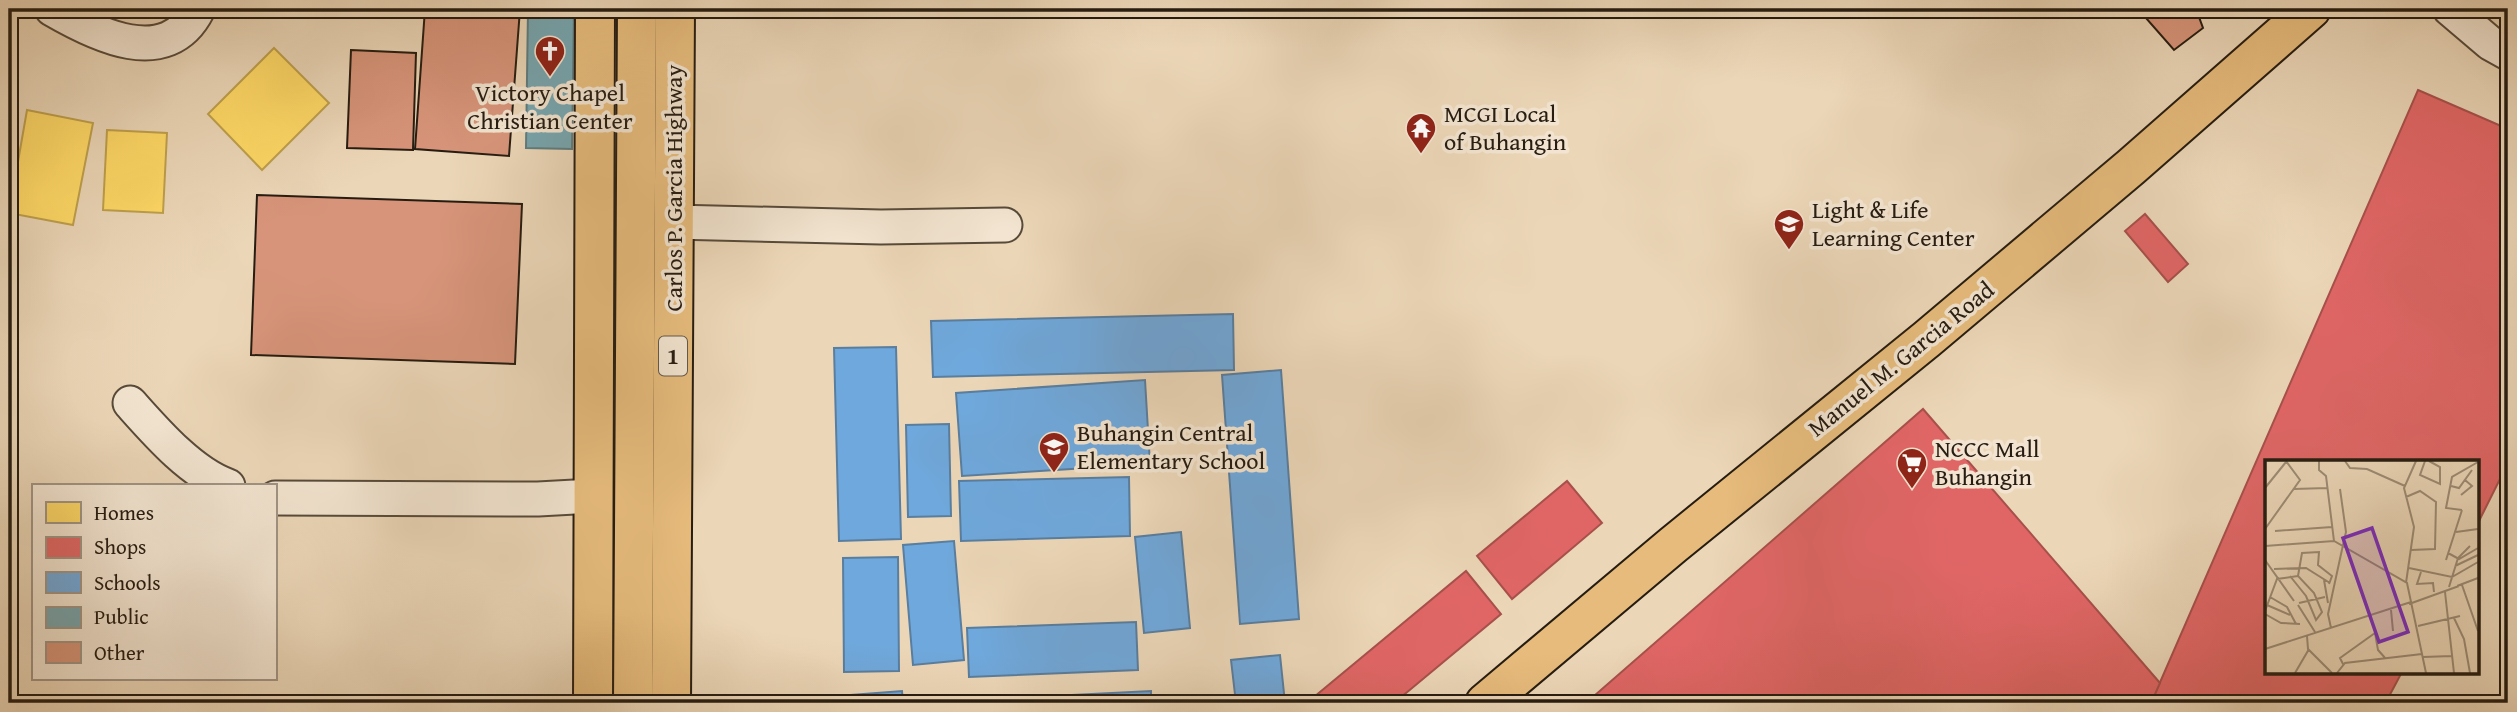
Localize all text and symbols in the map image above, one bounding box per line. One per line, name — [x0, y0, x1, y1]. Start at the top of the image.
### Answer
church icon: Victory Chapel Christian Center — [533, 34, 567, 78]
street label: Carlos P. Garcia Highway — [656, 65, 691, 311]
place label: Victory Chapel Christian Center — [467, 75, 633, 138]
place label: MCGI Local of Buhangin — [1444, 96, 1567, 159]
temple icon: MCGI Local of Buhangin — [1404, 111, 1438, 155]
place label: Light & Life Learning Center — [1812, 192, 1975, 255]
school or university icon: Light & Life Learning Center — [1772, 207, 1806, 251]
street label: Manuel M. Garcia Road — [1800, 272, 2002, 445]
road number: 1 — [659, 336, 687, 376]
place label: Buhangin Central Elementary School — [1077, 415, 1265, 478]
school or university icon: Buhangin Central Elementary School — [1037, 430, 1071, 474]
place label: NCCC Mall Buhangin — [1935, 431, 2040, 494]
supermarket icon: NCCC Mall Buhangin — [1895, 446, 1929, 490]
inset map — [2265, 460, 2478, 674]
legend — [32, 484, 276, 680]
text: Homes — [94, 497, 154, 528]
text: Shops — [94, 531, 146, 562]
text: Schools — [94, 567, 161, 598]
text: Public — [94, 601, 149, 632]
text: Other — [94, 637, 145, 668]

